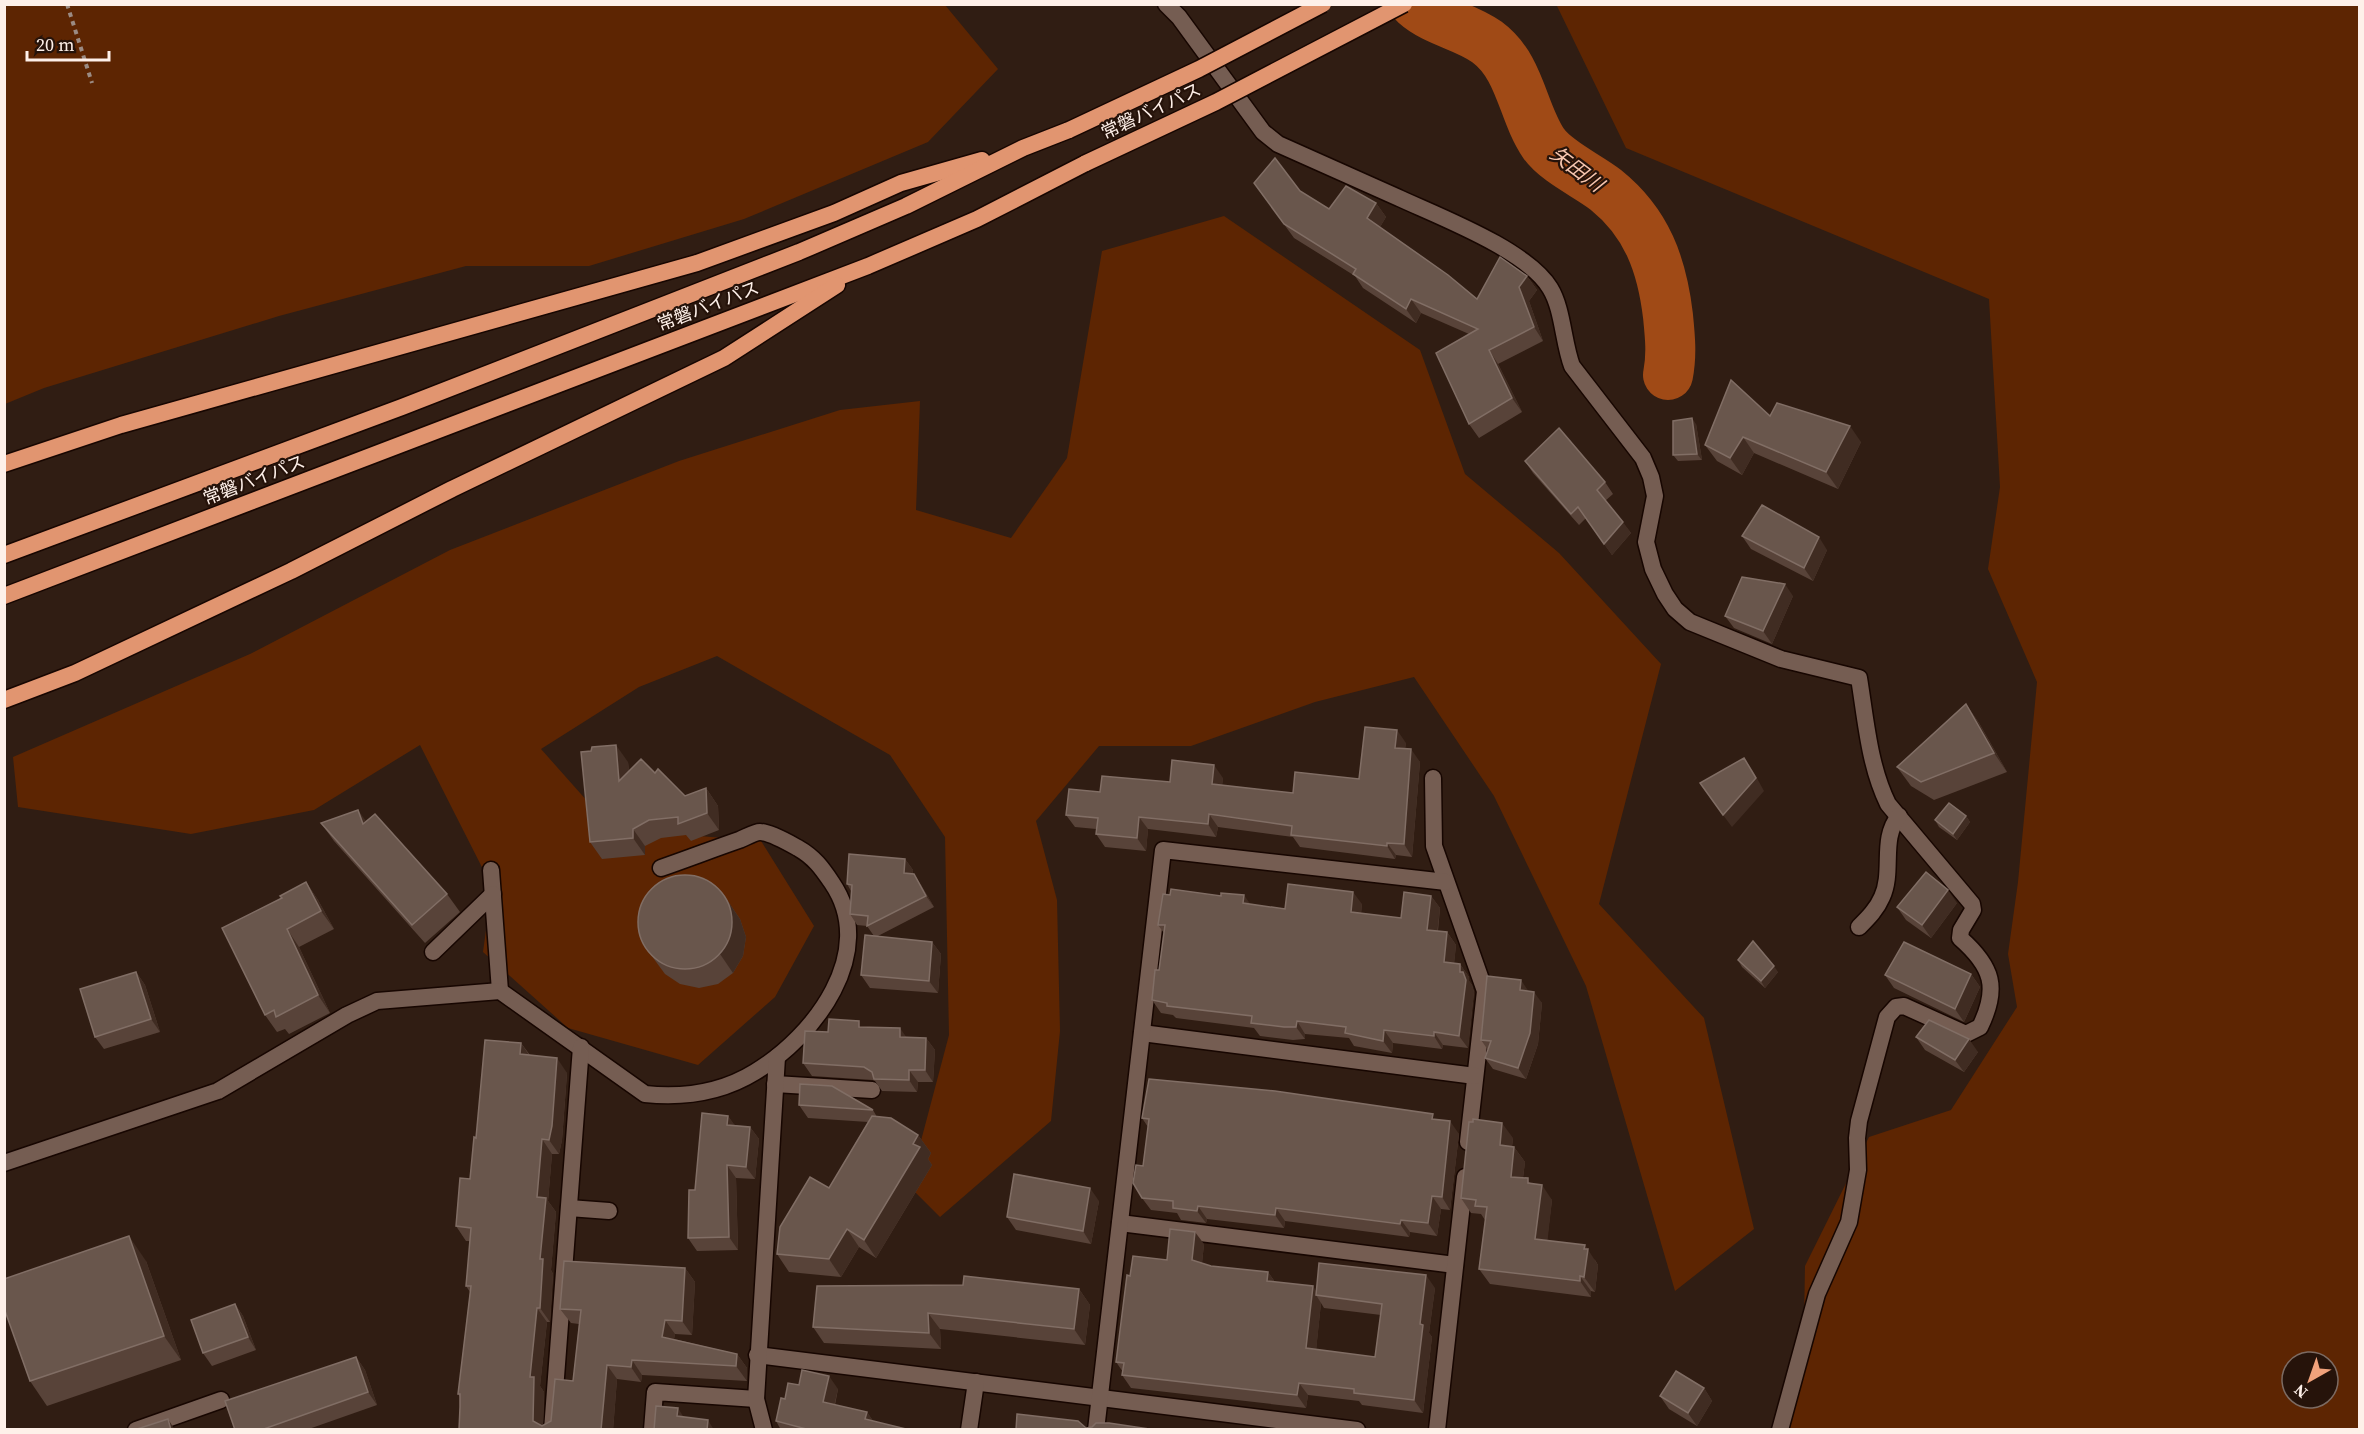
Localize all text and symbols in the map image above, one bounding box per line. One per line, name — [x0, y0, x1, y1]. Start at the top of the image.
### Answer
scale bar — [27, 24, 110, 62]
text: 20 m — [36, 32, 74, 57]
street label: 常磐バイパス — [1097, 76, 1205, 145]
water label: 矢田川 — [1545, 140, 1611, 199]
street label: 常磐バイパス — [653, 275, 763, 336]
street label: 常磐バイパス — [199, 449, 309, 510]
north arrow — [2280, 1350, 2340, 1410]
text: N — [2289, 1379, 2312, 1404]

